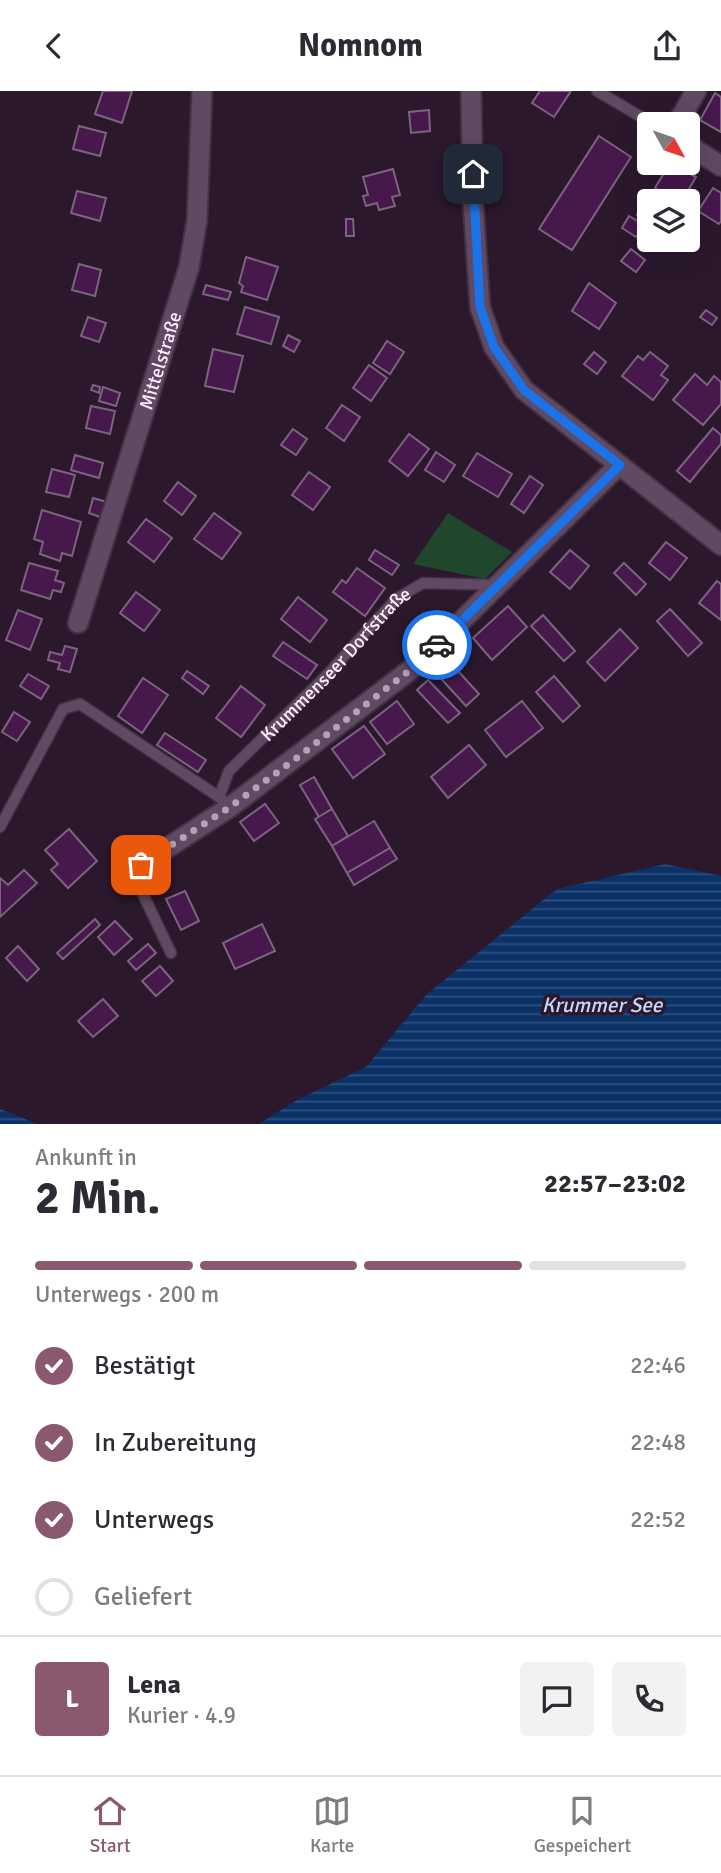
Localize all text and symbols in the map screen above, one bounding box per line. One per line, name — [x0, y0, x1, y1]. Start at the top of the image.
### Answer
text: Nomnom — [298, 26, 423, 65]
icon: back — [35, 27, 73, 65]
icon: share — [648, 27, 686, 65]
north arrow — [637, 112, 700, 175]
map controls — [637, 112, 700, 252]
pin — [443, 144, 503, 204]
icon: home — [454, 155, 492, 193]
button: layers — [637, 189, 700, 252]
street label: Mittelstraße — [134, 309, 187, 413]
street label: Krummenseer Dorfstraße — [256, 582, 415, 747]
courier — [402, 610, 472, 680]
icon: car — [418, 626, 456, 664]
pin — [111, 835, 171, 895]
icon: bag — [122, 846, 160, 884]
water label: Krummer See — [542, 992, 664, 1018]
text: Ankunft in — [35, 1143, 137, 1172]
text: 22:57–23:02 — [544, 1168, 686, 1200]
text: 2 Min. — [35, 1170, 160, 1226]
text: Unterwegs · 200 m — [35, 1280, 219, 1309]
icon: check — [35, 1347, 73, 1385]
text: Bestätigt — [94, 1350, 195, 1382]
text: 22:46 — [630, 1351, 686, 1380]
icon: check — [35, 1424, 73, 1462]
text: In Zubereitung — [94, 1427, 257, 1459]
text: 22:48 — [630, 1428, 686, 1457]
icon: check — [35, 1501, 73, 1539]
text: Unterwegs — [94, 1504, 214, 1536]
text: 22:52 — [630, 1505, 686, 1534]
text: Geliefert — [94, 1581, 192, 1613]
button: chat — [520, 1662, 594, 1736]
button: phone — [612, 1662, 686, 1736]
text: Lena — [127, 1669, 181, 1701]
text: L — [65, 1683, 79, 1715]
text: Kurier · 4.9 — [127, 1701, 236, 1730]
tab: Start — [90, 1792, 131, 1858]
tab: Karte — [310, 1792, 354, 1858]
tab: Gespeichert — [534, 1792, 631, 1858]

